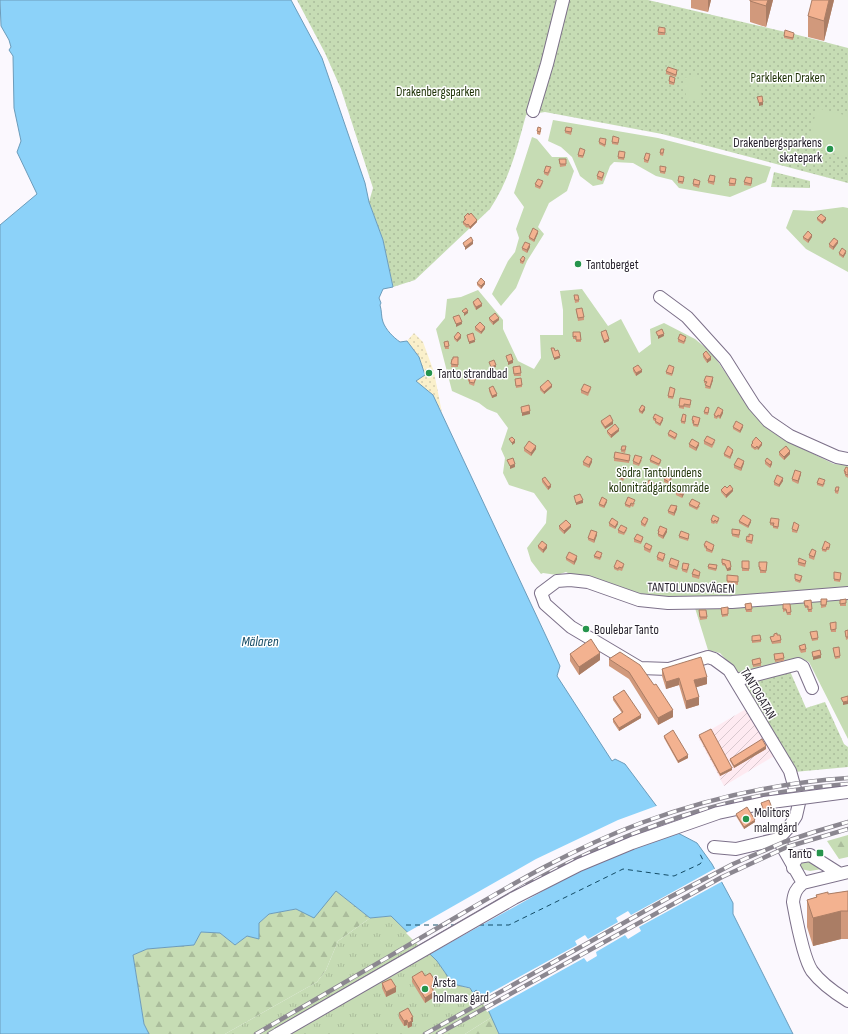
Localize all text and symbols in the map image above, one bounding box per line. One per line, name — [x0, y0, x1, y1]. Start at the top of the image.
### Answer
park label: Parkleken Draken — [751, 70, 825, 86]
park label: Drakenbergsparken — [396, 84, 480, 100]
place label: Drakenbergsparkens skatepark — [733, 135, 822, 166]
marker: Drakenbergsparkens skatepark — [825, 144, 835, 154]
place label: Tantoberget — [586, 257, 639, 273]
marker: Tantoberget — [573, 259, 583, 269]
place label: Tanto strandbad — [437, 366, 507, 382]
marker: Tanto strandbad — [424, 368, 434, 378]
park label: Södra Tantolundens koloniträdgårdsområde — [609, 465, 709, 496]
street label: TANTOLUNDSVÄGEN — [647, 579, 735, 597]
place label: Boulebar Tanto — [594, 622, 659, 638]
marker: Boulebar Tanto — [581, 624, 591, 634]
water label: Mälaren — [241, 633, 279, 650]
street label: TANTOGATAN — [737, 665, 780, 722]
place label: Molitors malmgård — [754, 805, 797, 836]
marker: Molitors malmgård — [741, 814, 751, 824]
place label: Tanto — [788, 846, 812, 862]
marker: Tanto — [815, 848, 825, 858]
place label: Årsta holmars gård — [432, 975, 489, 1006]
marker: Årsta holmars gård — [420, 984, 430, 994]

